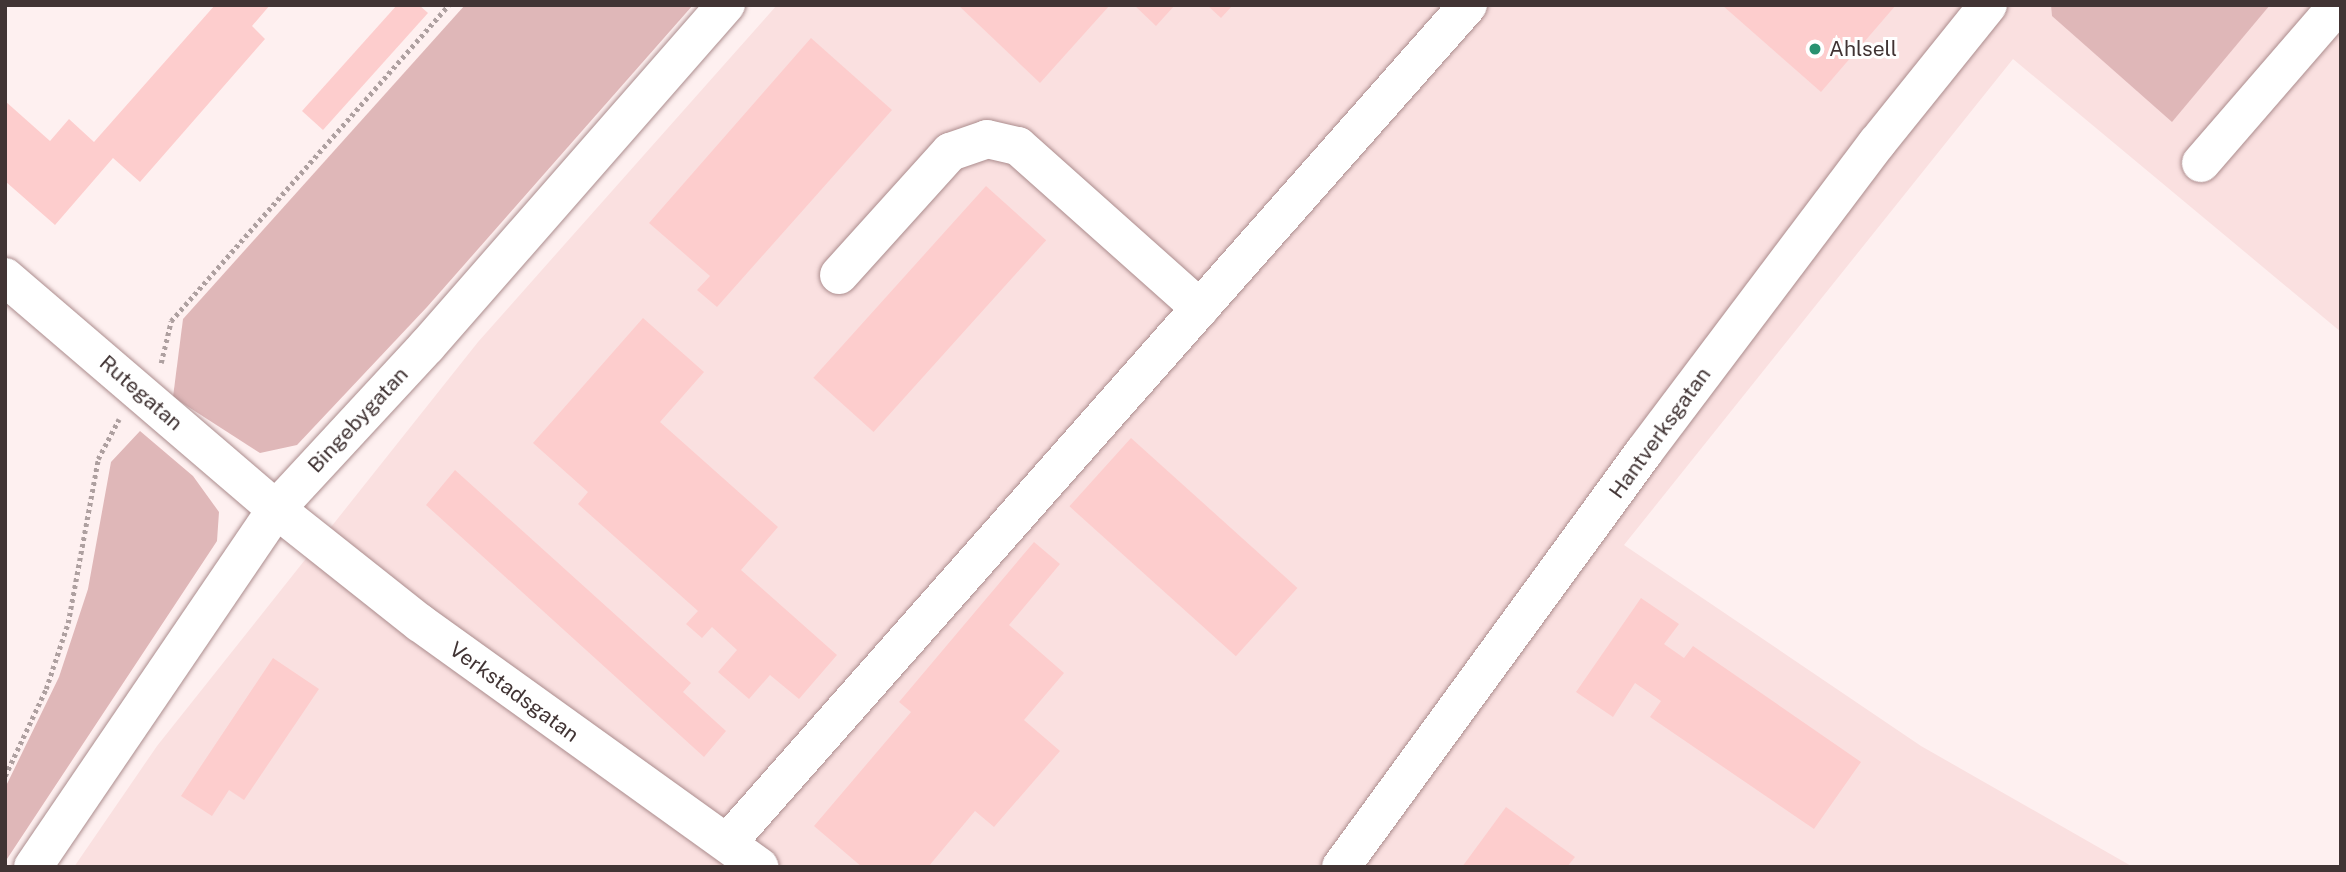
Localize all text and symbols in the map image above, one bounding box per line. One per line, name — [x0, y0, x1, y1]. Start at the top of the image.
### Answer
place label: Ahlsell — [1829, 36, 1897, 62]
marker: Ahlsell — [1807, 41, 1823, 57]
street label: Rutegatan — [94, 350, 188, 436]
street label: Bingebygatan — [303, 362, 413, 478]
street label: Hantverksgatan — [1604, 363, 1716, 503]
street label: Verkstadsgatan — [444, 637, 584, 747]

